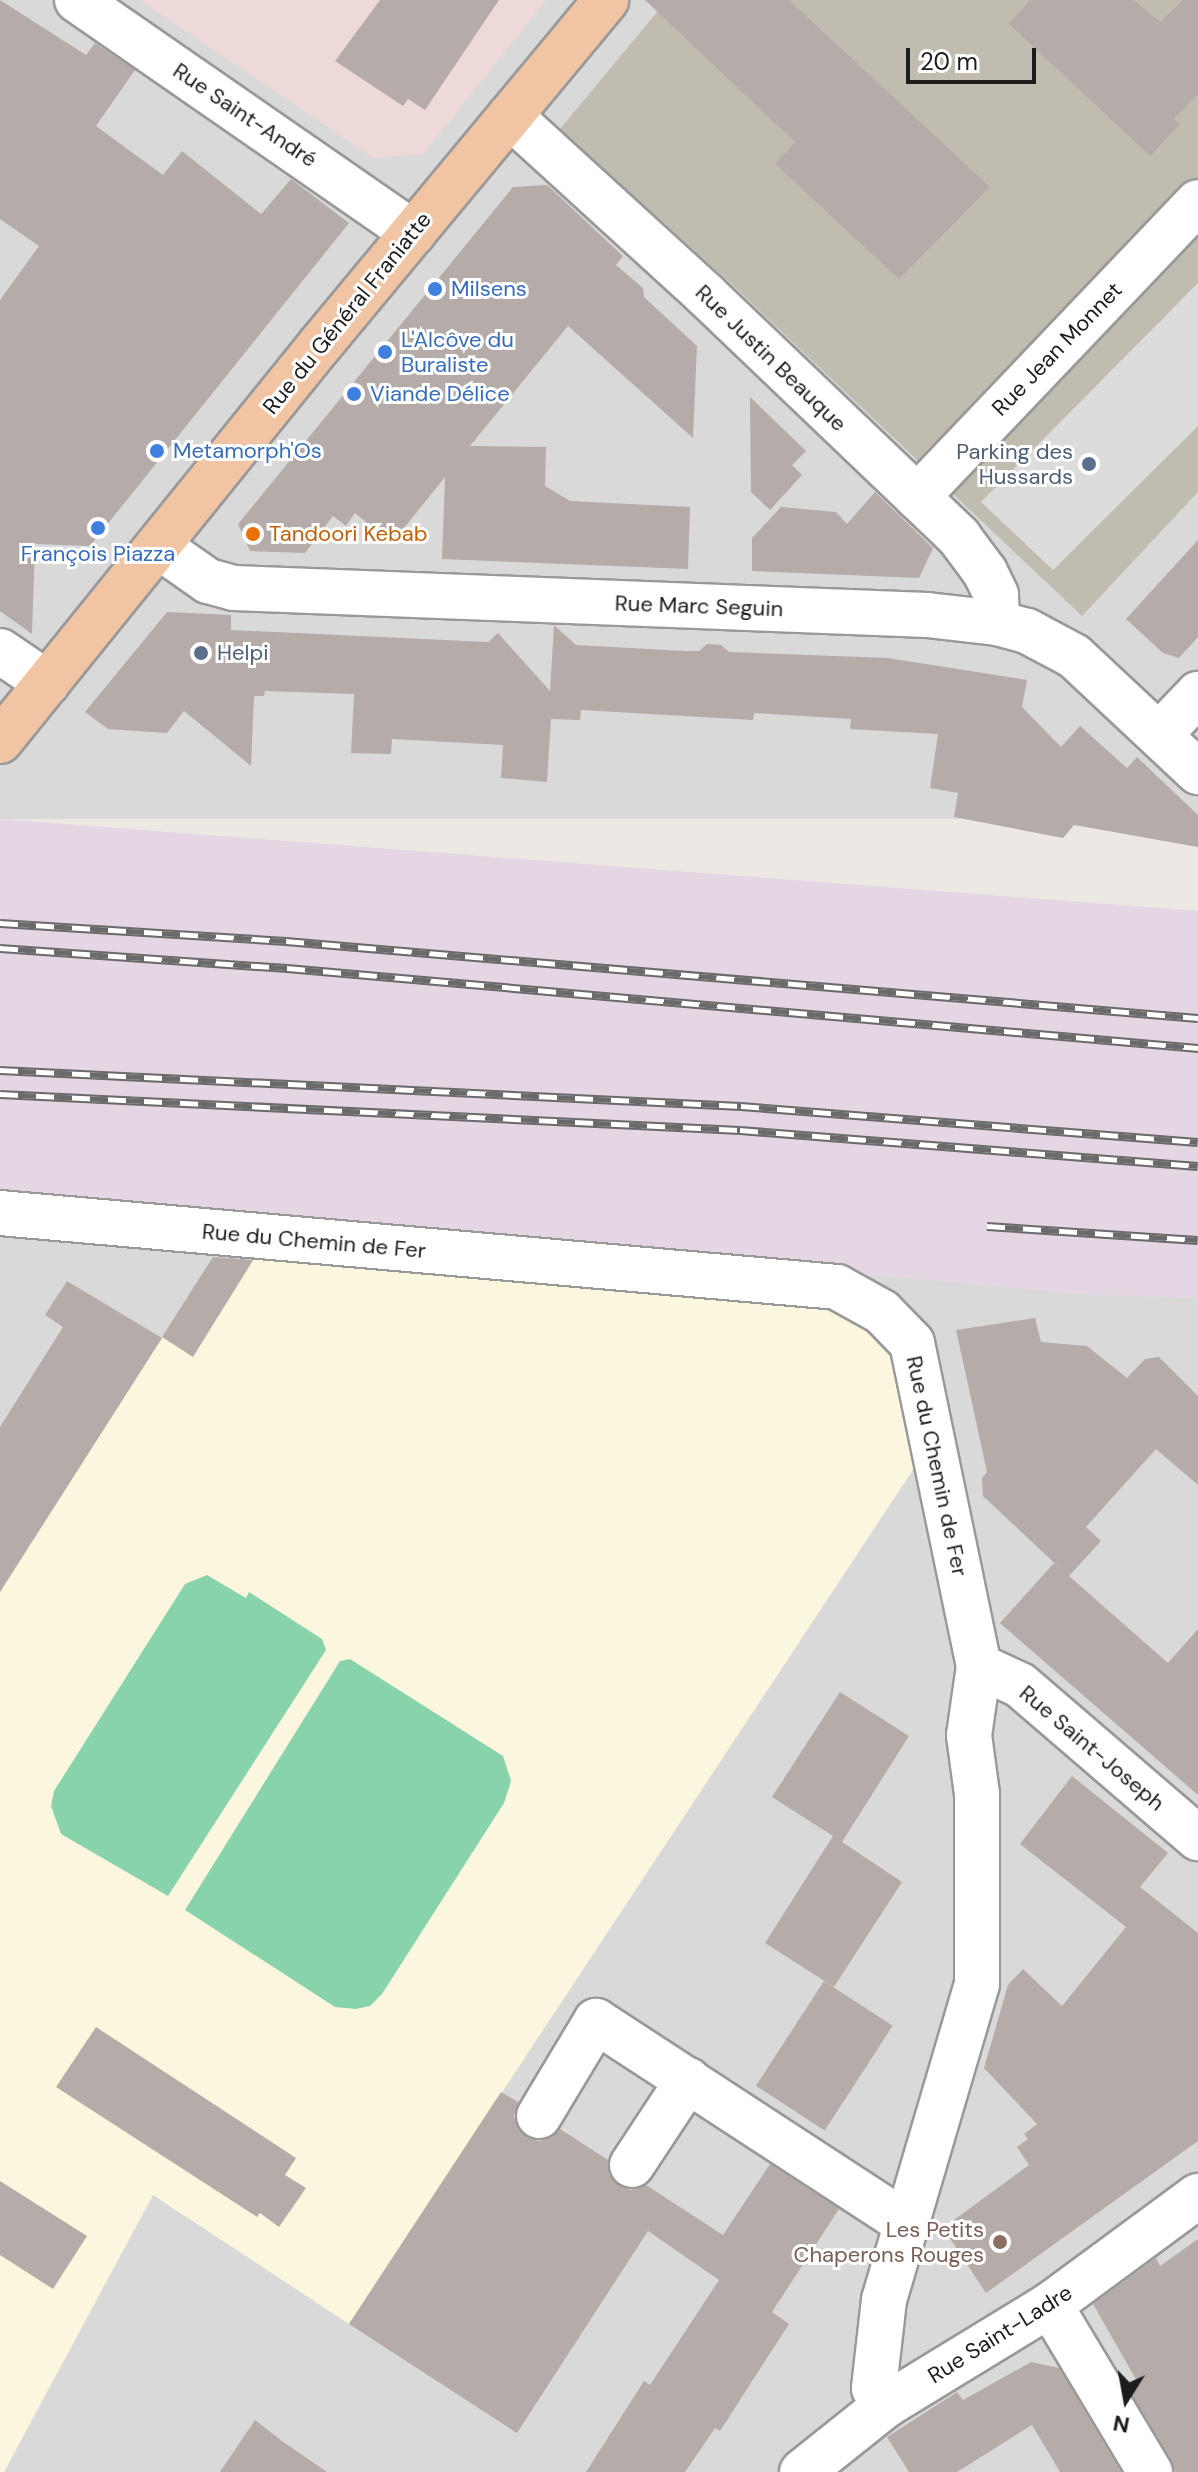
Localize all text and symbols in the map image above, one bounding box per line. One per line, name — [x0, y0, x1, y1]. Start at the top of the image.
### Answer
scale bar — [910, 32, 1040, 82]
text: 20 m — [920, 46, 978, 77]
street label: Rue Saint-André — [168, 57, 322, 173]
street label: Rue du Général Franiatte — [257, 207, 437, 419]
place label: Milsens — [451, 276, 527, 302]
street label: Rue Jean Monnet — [987, 277, 1127, 421]
street label: Rue Justin Beauque — [690, 279, 852, 437]
marker: Milsens — [426, 280, 444, 298]
place label: L'Alcôve du Buraliste — [401, 326, 514, 378]
marker: L'Alcôve du Buraliste — [376, 343, 394, 361]
place label: Viande Délice — [370, 381, 510, 407]
marker: Viande Délice — [345, 385, 363, 403]
place label: Metamorph'Os — [173, 438, 322, 464]
place label: Parking des Hussards — [956, 438, 1073, 490]
marker: Metamorph'Os — [148, 442, 166, 460]
marker: Parking des Hussards — [1080, 455, 1098, 473]
marker: François Piazza — [89, 519, 107, 537]
place label: Tandoori Kebab — [269, 521, 428, 547]
marker: Tandoori Kebab — [244, 525, 262, 543]
place label: François Piazza — [21, 541, 175, 567]
street label: Rue Marc Seguin — [614, 590, 784, 622]
place label: Helpi — [217, 640, 268, 666]
marker: Helpi — [192, 644, 210, 662]
street label: Rue du Chemin de Fer — [201, 1218, 427, 1264]
street label: Rue du Chemin de Fer — [901, 1353, 973, 1579]
street label: Rue Saint-Joseph — [1014, 1680, 1170, 1816]
place label: Les Petits Chaperons Rouges — [794, 2216, 984, 2268]
marker: Les Petits Chaperons Rouges — [991, 2233, 1009, 2251]
street label: Rue Saint-Ladre — [923, 2279, 1077, 2389]
north arrow — [1086, 2360, 1166, 2440]
text: N — [1111, 2408, 1132, 2440]

